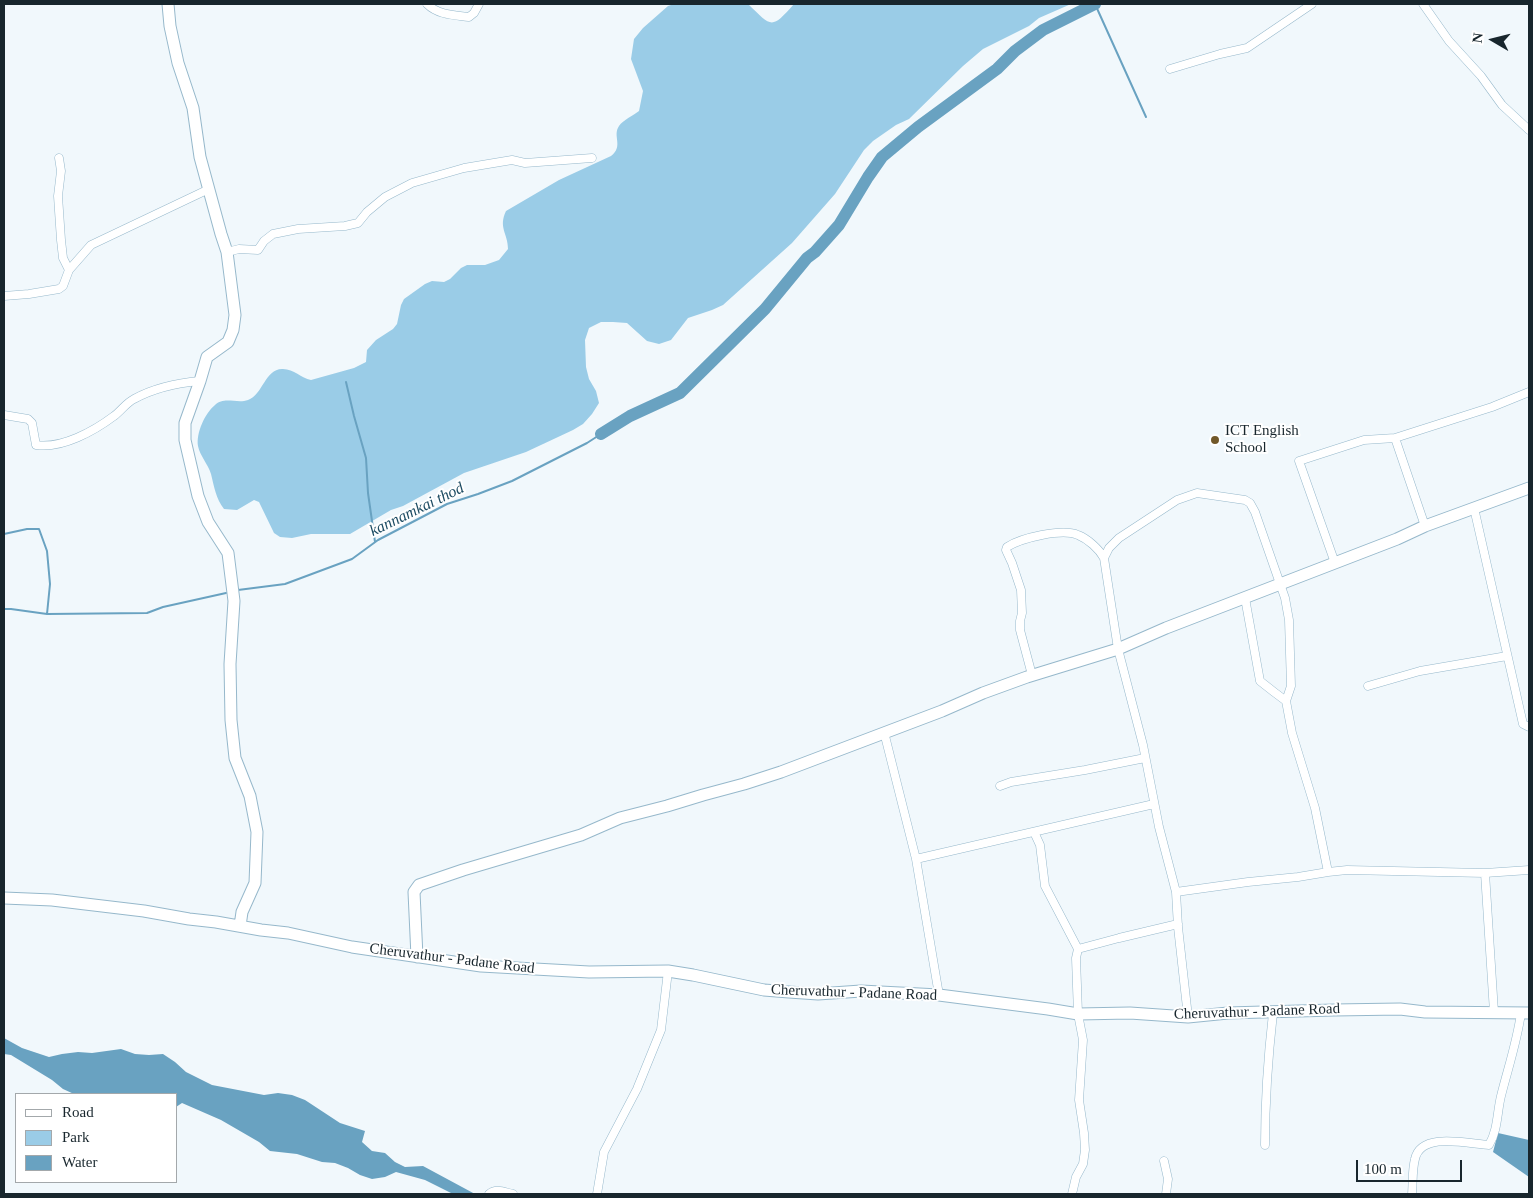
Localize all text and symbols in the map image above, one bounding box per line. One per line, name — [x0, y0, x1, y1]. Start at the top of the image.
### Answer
north arrow — [1468, 15, 1518, 65]
text: N — [1470, 32, 1486, 44]
place label: ICT English School — [1225, 422, 1299, 457]
marker: ICT English School — [1209, 434, 1221, 446]
water label: kannamkai thod — [367, 479, 467, 541]
street label: Cheruvathur - Padane Road — [368, 940, 536, 978]
street label: Cheruvathur - Padane Road — [771, 981, 937, 1005]
street label: Cheruvathur - Padane Road — [1174, 1000, 1340, 1024]
legend — [15, 1093, 178, 1183]
text: Road — [62, 1104, 94, 1120]
text: Park — [62, 1129, 90, 1145]
scale bar — [1358, 1150, 1464, 1182]
text: Water — [62, 1154, 97, 1170]
text: 100 m — [1364, 1161, 1402, 1177]

